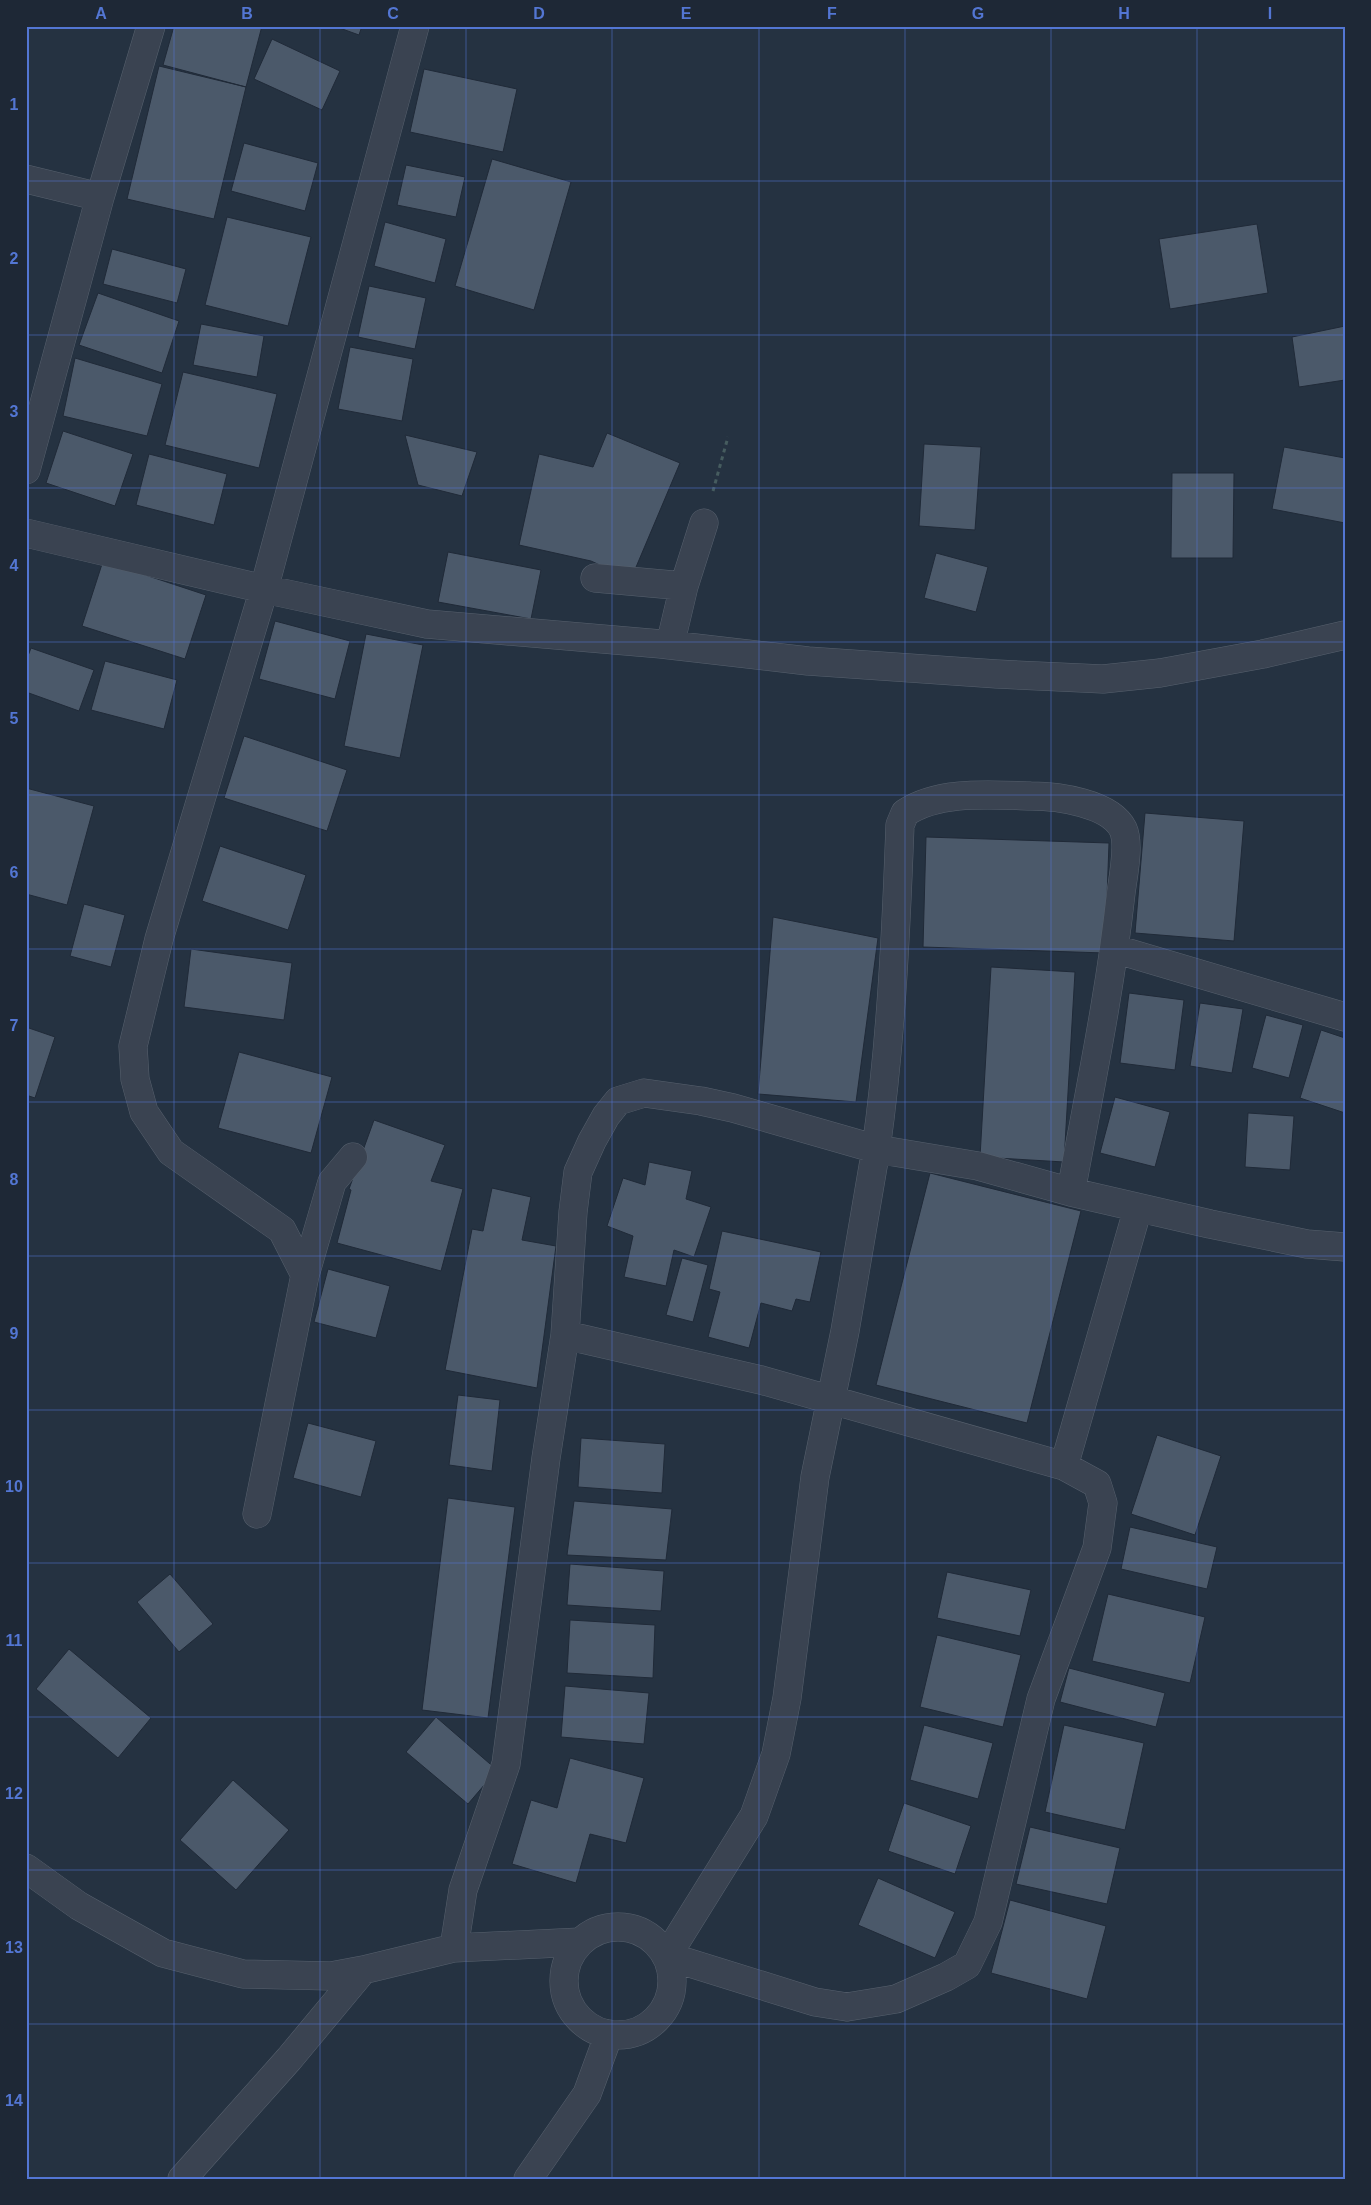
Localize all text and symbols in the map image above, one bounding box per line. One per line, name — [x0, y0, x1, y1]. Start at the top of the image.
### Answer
text: A — [95, 5, 107, 22]
text: B — [241, 5, 253, 22]
text: C — [387, 5, 399, 22]
text: D — [533, 5, 545, 22]
text: E — [681, 5, 692, 22]
text: F — [827, 5, 837, 22]
text: G — [972, 5, 984, 22]
text: H — [1118, 5, 1130, 22]
text: I — [1268, 5, 1272, 22]
text: 1 — [10, 96, 19, 113]
text: 2 — [10, 250, 19, 267]
text: 3 — [10, 403, 19, 420]
text: 4 — [10, 557, 19, 574]
text: 5 — [10, 710, 19, 727]
text: 6 — [10, 864, 19, 881]
text: 7 — [10, 1017, 19, 1034]
text: 8 — [10, 1171, 19, 1188]
text: 9 — [10, 1325, 19, 1342]
text: 10 — [5, 1478, 23, 1495]
text: 11 — [6, 1632, 23, 1649]
text: 12 — [5, 1785, 23, 1802]
text: 13 — [5, 1939, 23, 1956]
text: 14 — [5, 2092, 23, 2109]

